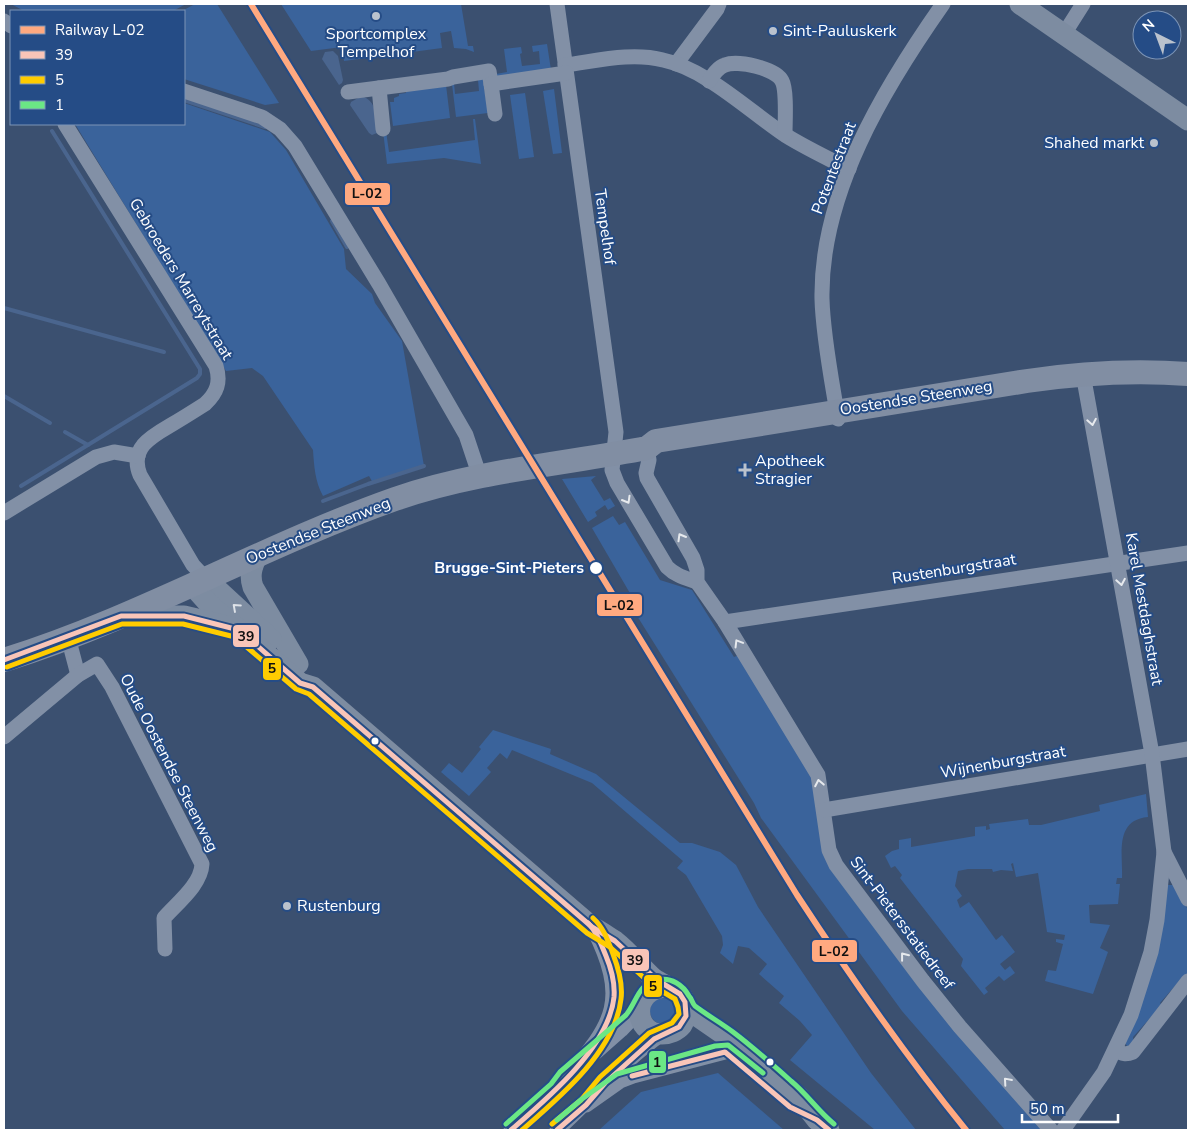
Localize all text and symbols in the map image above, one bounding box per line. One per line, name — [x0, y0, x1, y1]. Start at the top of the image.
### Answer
legend — [10, 10, 185, 125]
marker: Sportcomplex Tempelhof — [370, 10, 382, 22]
north arrow — [1132, 10, 1182, 60]
text: N — [1138, 15, 1159, 36]
text: Railway L-02 — [55, 20, 145, 40]
place label: Sint-Pauluskerk — [783, 20, 898, 42]
place label: Sportcomplex Tempelhof — [326, 23, 427, 63]
marker: Sint-Pauluskerk — [767, 25, 779, 37]
text: 39 — [55, 45, 73, 65]
text: 5 — [55, 70, 64, 90]
text: 1 — [55, 95, 64, 115]
street label: Potentestraat — [806, 118, 862, 217]
place label: Shahed markt — [1044, 132, 1144, 154]
marker: Shahed markt — [1148, 137, 1160, 149]
line badge: L-02 — [344, 182, 391, 206]
text: L-02 — [352, 184, 382, 203]
street label: Tempelhof — [589, 188, 621, 267]
street label: Gebroeders Marreytstraat — [124, 194, 238, 364]
street label: Oostendse Steenweg — [838, 375, 994, 421]
one-way arrow — [1086, 418, 1096, 426]
place label: Apotheek Stragier — [755, 450, 826, 490]
marker: Apotheek Stragier — [739, 464, 751, 476]
street label: Oostendse Steenweg — [242, 492, 394, 570]
one-way arrow — [620, 494, 630, 503]
street label: Karel Mestdaghstraat — [1120, 531, 1168, 687]
one-way arrow — [677, 533, 687, 542]
street label: Rustenburgstraat — [890, 548, 1018, 590]
place label: Brugge-Sint-Pieters — [434, 557, 584, 579]
marker: Brugge-Sint-Pieters — [588, 560, 604, 576]
one-way arrow — [1116, 577, 1126, 586]
line badge: L-02 — [596, 593, 643, 617]
text: L-02 — [604, 596, 634, 615]
one-way arrow — [233, 604, 242, 613]
line badge: 39 — [232, 624, 260, 648]
text: 39 — [238, 627, 254, 646]
one-way arrow — [734, 639, 744, 648]
line badge: 5 — [262, 657, 282, 681]
text: 5 — [268, 659, 276, 678]
street label: Oude Oostendse Steenweg — [114, 670, 224, 856]
unlabelled marker — [370, 736, 380, 746]
street label: Wijnenburgstraat — [939, 740, 1068, 784]
one-way arrow — [814, 778, 825, 787]
street label: Sint-Pietersstatiedreef — [845, 852, 960, 995]
place label: Rustenburg — [297, 895, 381, 917]
marker: Rustenburg — [281, 900, 293, 912]
line badge: L-02 — [811, 939, 858, 963]
text: L-02 — [819, 942, 849, 961]
line badge: 39 — [621, 948, 650, 972]
text: 39 — [627, 951, 643, 970]
one-way arrow — [901, 953, 909, 962]
line badge: 5 — [643, 974, 663, 998]
text: 5 — [649, 977, 657, 996]
line badge: 1 — [648, 1050, 667, 1074]
text: 1 — [653, 1053, 661, 1072]
unlabelled marker — [765, 1057, 775, 1067]
one-way arrow — [1004, 1077, 1013, 1086]
scale bar — [1022, 1092, 1118, 1124]
text: 50 m — [1030, 1099, 1065, 1119]

